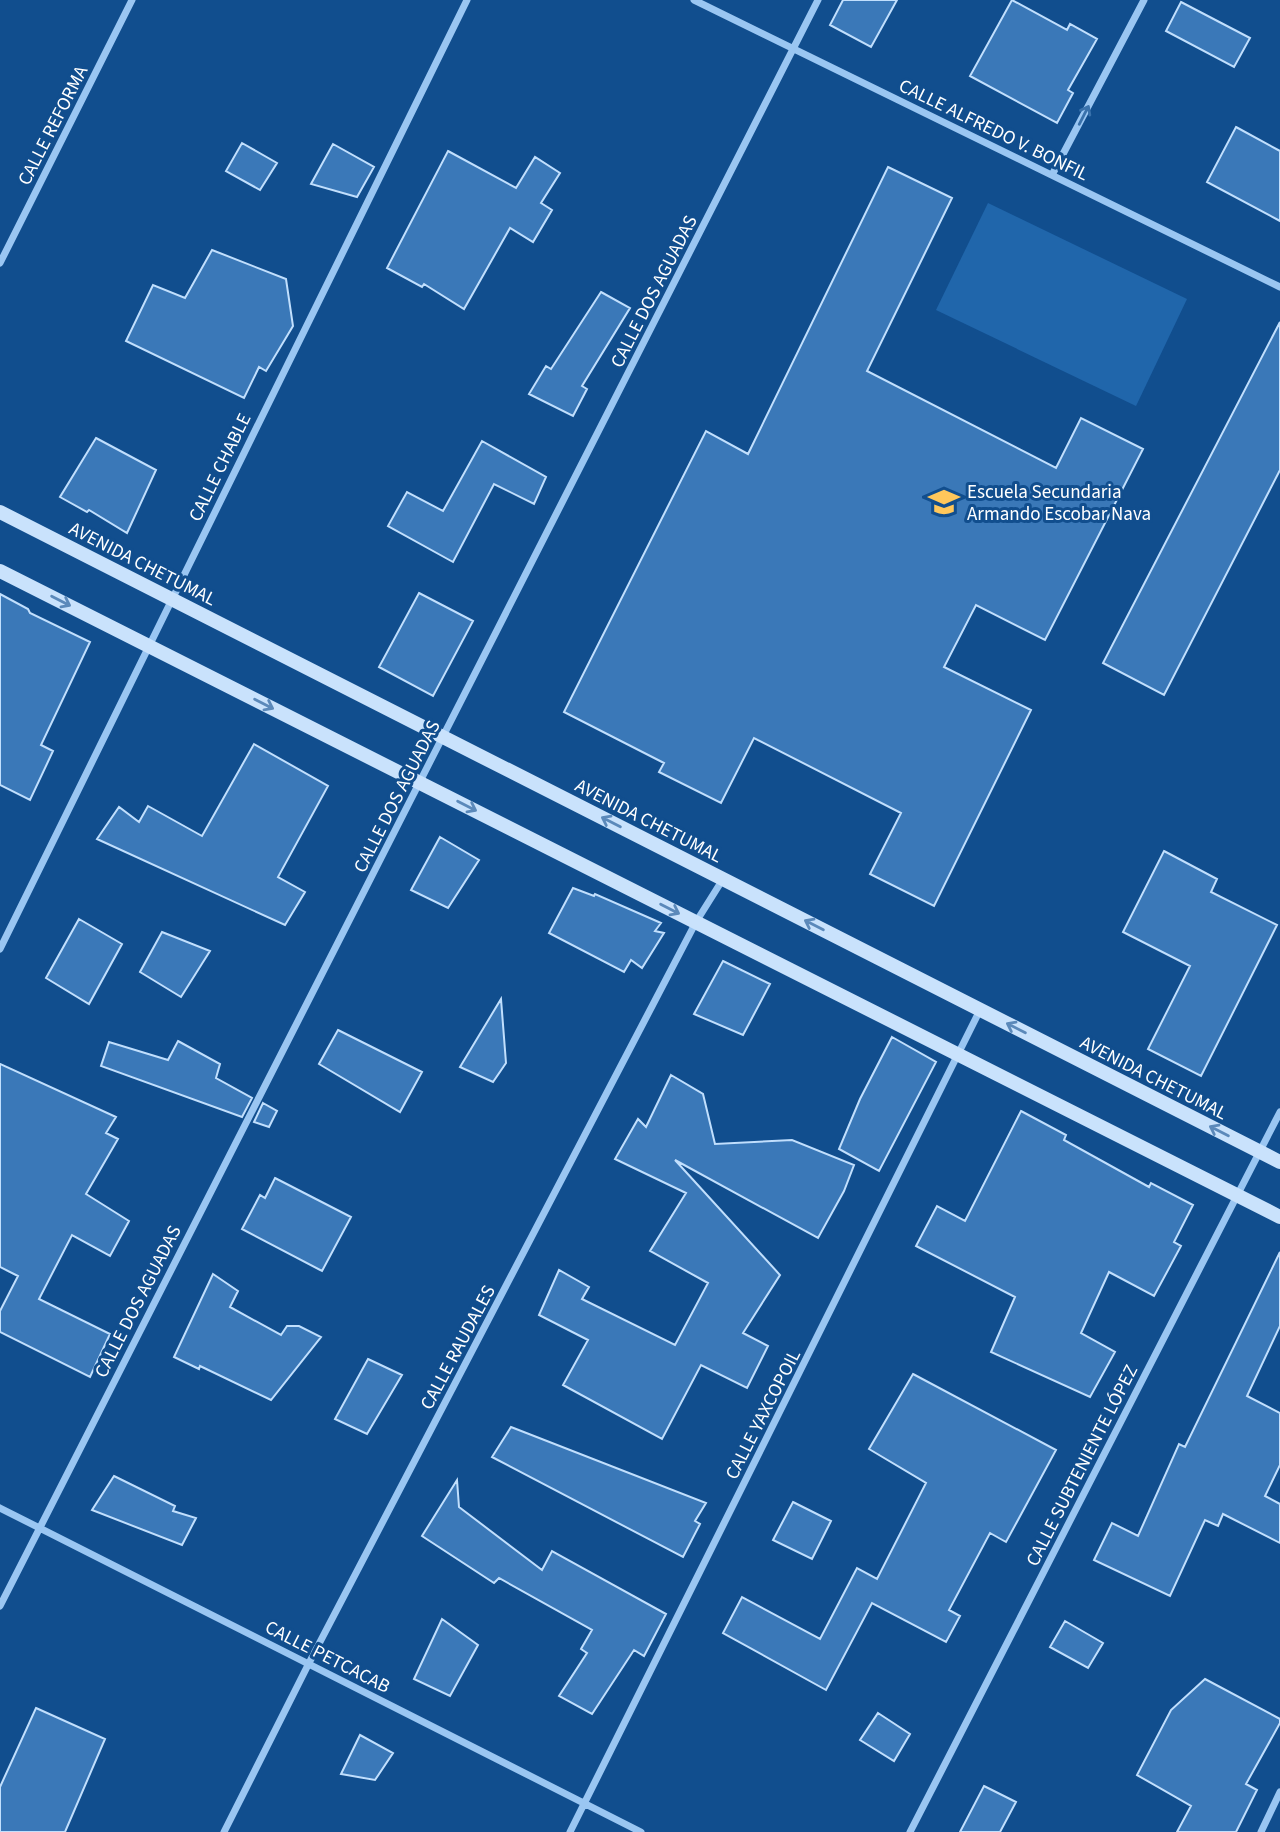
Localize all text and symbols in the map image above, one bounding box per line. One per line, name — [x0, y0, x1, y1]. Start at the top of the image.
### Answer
street label: CALLE REFORMA — [12, 61, 95, 190]
street label: CALLE ALFREDO V. BONFIL — [894, 73, 1093, 188]
one-way arrow — [1078, 105, 1091, 126]
street label: CALLE DOS AGUADAS — [604, 211, 704, 373]
street label: CALLE CHABLE — [182, 409, 258, 526]
place label: Escuela Secundaria Armando Escobar Nava — [967, 479, 1151, 528]
school or university icon: Escuela Secundaria Armando Escobar Nava — [927, 485, 961, 519]
street label: AVENIDA CHETUMAL — [64, 516, 221, 613]
one-way arrow — [50, 595, 71, 609]
one-way arrow — [253, 697, 274, 711]
street label: CALLE DOS AGUADAS — [347, 716, 447, 878]
street label: AVENIDA CHETUMAL — [570, 773, 727, 870]
one-way arrow — [456, 800, 477, 814]
one-way arrow — [601, 815, 622, 829]
one-way arrow — [659, 902, 680, 916]
one-way arrow — [804, 918, 824, 932]
one-way arrow — [1006, 1021, 1027, 1035]
street label: AVENIDA CHETUMAL — [1075, 1030, 1232, 1127]
one-way arrow — [1209, 1124, 1230, 1138]
street label: CALLE DOS AGUADAS — [88, 1221, 188, 1383]
street label: CALLE RAUDALES — [414, 1281, 503, 1415]
street label: CALLE YAXCOPOIL — [719, 1345, 808, 1484]
street label: CALLE SUBTENIENTE LÓPEZ — [1020, 1360, 1145, 1571]
street label: CALLE PETCACAB — [260, 1614, 395, 1701]

